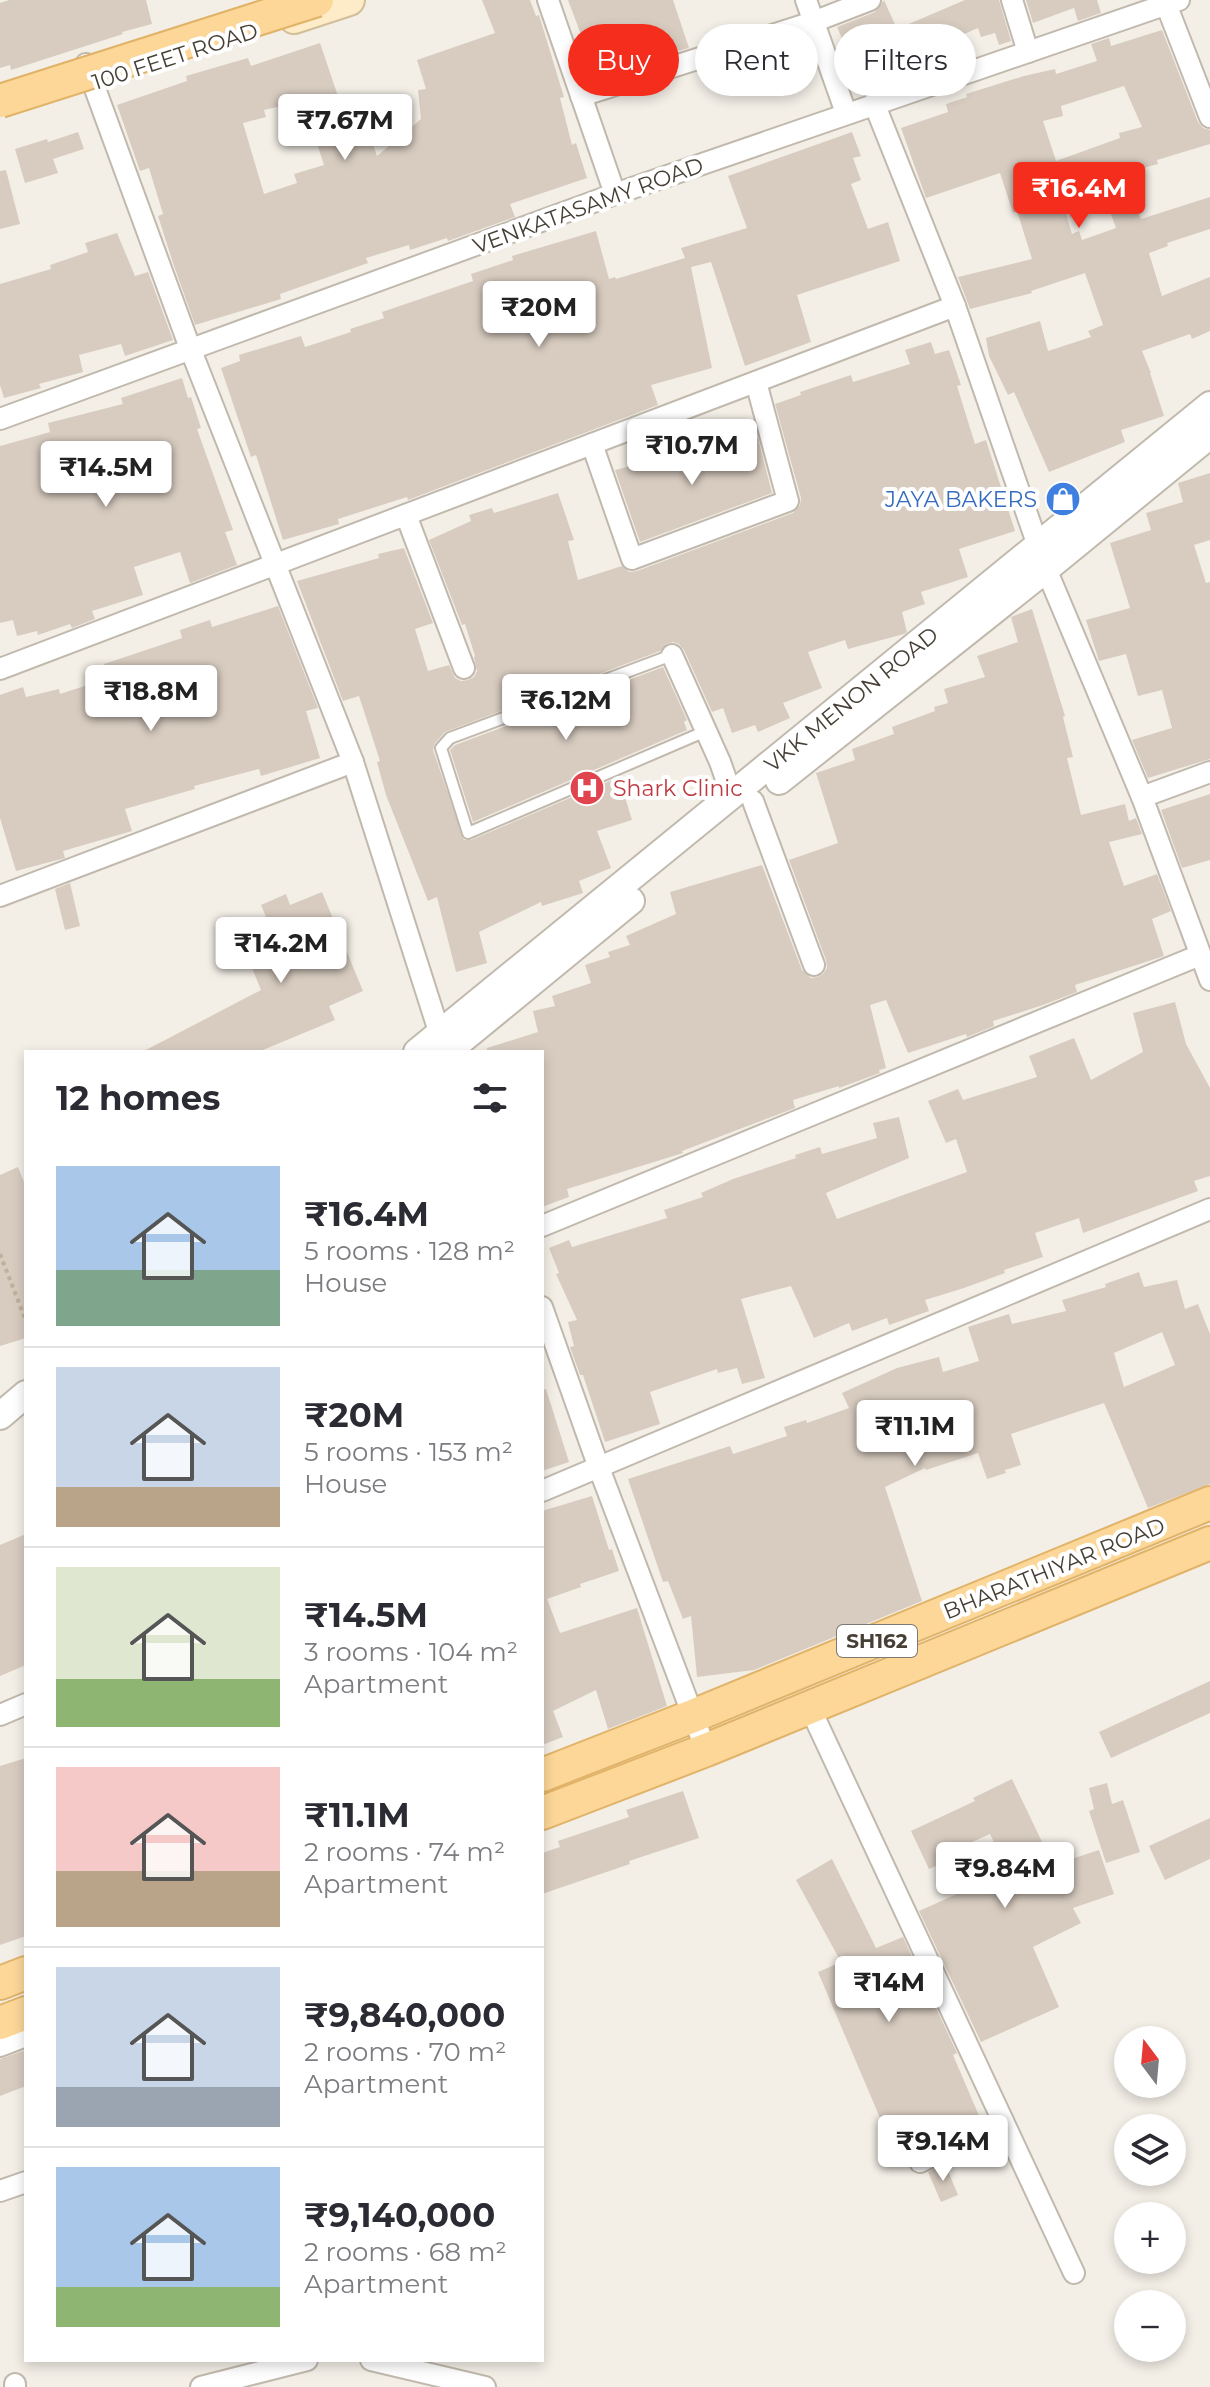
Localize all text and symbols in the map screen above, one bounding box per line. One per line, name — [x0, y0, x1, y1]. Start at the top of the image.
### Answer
street label: 100 FEET ROAD — [89, 17, 261, 96]
chip: Buy — [568, 24, 679, 96]
chip: Rent — [695, 24, 818, 96]
chip: Filters — [834, 24, 976, 96]
pin: ₹7.67M — [280, 94, 410, 162]
text: ₹7.67M — [296, 104, 394, 136]
street label: VENKATASAMY ROAD — [469, 151, 707, 260]
pin: ₹16.4M — [1014, 162, 1144, 230]
text: ₹16.4M — [1031, 172, 1127, 204]
pin: ₹20M — [492, 281, 586, 349]
text: ₹20M — [501, 291, 577, 323]
pin: ₹10.7M — [627, 419, 757, 487]
text: ₹10.7M — [645, 429, 739, 461]
pin: ₹14.5M — [41, 441, 171, 509]
text: ₹14.5M — [59, 451, 153, 483]
shop icon: JAYA BAKERS — [1044, 480, 1082, 518]
place label: JAYA BAKERS — [884, 486, 1037, 513]
street label: VKK MENON ROAD — [759, 621, 944, 778]
pin: ₹18.8M — [86, 665, 216, 733]
pin: ₹6.12M — [501, 674, 631, 742]
text: ₹18.8M — [103, 675, 199, 707]
text: ₹6.12M — [520, 684, 612, 716]
hospital icon: Shark Clinic — [568, 769, 606, 807]
place label: Shark Clinic — [613, 775, 743, 802]
pin: ₹14.2M — [216, 917, 346, 985]
text: ₹14.2M — [234, 927, 328, 959]
icon: filters — [468, 1076, 512, 1120]
text: 12 homes — [56, 1077, 220, 1119]
text: ₹16.4M — [304, 1193, 429, 1235]
icon: home — [120, 1198, 216, 1294]
text: 5 rooms · 128 m² — [304, 1235, 515, 1267]
text: House — [304, 1267, 387, 1299]
text: ₹20M — [304, 1394, 404, 1436]
icon: home — [120, 1399, 216, 1495]
pin: ₹11.1M — [850, 1400, 980, 1468]
text: ₹11.1M — [875, 1410, 955, 1442]
text: 5 rooms · 153 m² — [304, 1436, 513, 1468]
text: House — [304, 1468, 387, 1500]
street label: BHARATHIYAR ROAD — [940, 1512, 1169, 1625]
text: ₹14.5M — [304, 1594, 428, 1636]
icon: home — [120, 1599, 216, 1695]
road number: SH162 — [837, 1625, 917, 1657]
text: 3 rooms · 104 m² — [304, 1636, 518, 1668]
text: Apartment — [304, 1668, 448, 1700]
text: ₹11.1M — [304, 1794, 410, 1836]
icon: home — [120, 1799, 216, 1895]
text: 2 rooms · 74 m² — [304, 1836, 505, 1868]
pin: ₹9.84M — [940, 1842, 1070, 1910]
text: ₹9.84M — [954, 1852, 1056, 1884]
text: Apartment — [304, 1868, 448, 1900]
pin: ₹14M — [842, 1956, 936, 2024]
text: ₹14M — [853, 1966, 925, 1998]
text: ₹9,840,000 — [304, 1994, 505, 2036]
icon: home — [120, 1999, 216, 2095]
north arrow — [1114, 2026, 1186, 2098]
map controls — [1114, 2026, 1186, 2362]
text: 2 rooms · 70 m² — [304, 2036, 506, 2068]
text: Apartment — [304, 2068, 448, 2100]
button: layers — [1114, 2114, 1186, 2186]
pin: ₹9.14M — [878, 2115, 1008, 2183]
text: ₹9.14M — [896, 2125, 990, 2157]
text: ₹9,140,000 — [304, 2194, 495, 2236]
icon: home — [120, 2199, 216, 2295]
button: + — [1114, 2202, 1186, 2274]
text: 2 rooms · 68 m² — [304, 2236, 507, 2268]
text: Apartment — [304, 2268, 448, 2300]
button: − — [1114, 2290, 1186, 2362]

